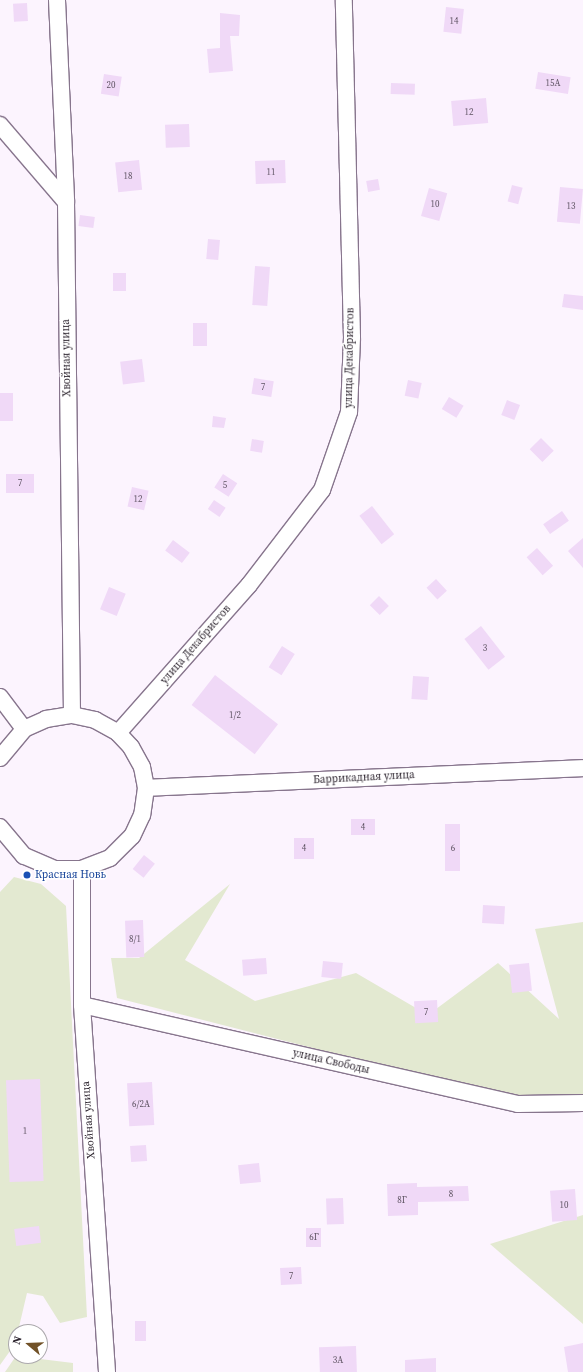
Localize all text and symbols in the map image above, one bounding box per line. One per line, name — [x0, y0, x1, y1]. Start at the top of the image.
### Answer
house number: 14 — [450, 16, 458, 26]
house number: 15А — [546, 78, 560, 88]
house number: 20 — [107, 80, 115, 90]
house number: 12 — [465, 107, 473, 117]
house number: 11 — [267, 167, 275, 177]
house number: 18 — [124, 171, 132, 181]
house number: 10 — [431, 199, 439, 209]
house number: 13 — [567, 201, 575, 211]
street label: улица Декабристов — [343, 308, 357, 408]
street label: Хвойная улица — [60, 319, 74, 397]
house number: 7 — [261, 382, 265, 392]
house number: 7 — [18, 478, 22, 488]
house number: 5 — [223, 480, 227, 490]
house number: 12 — [134, 494, 142, 504]
street label: улица Декабристов — [158, 603, 234, 687]
house number: 3 — [483, 643, 487, 653]
house number: 1/2 — [229, 710, 241, 720]
street label: Баррикадная улица — [313, 769, 415, 787]
house number: 4 — [361, 822, 365, 832]
house number: 4 — [302, 843, 306, 853]
house number: 6 — [451, 843, 455, 853]
place label: Красная Новь — [35, 868, 106, 882]
marker: Красная Новь — [22, 870, 32, 880]
house number: 8/1 — [129, 934, 141, 944]
house number: 7 — [424, 1007, 428, 1017]
street label: улица Свободы — [291, 1047, 371, 1077]
street label: Хвойная улица — [80, 1081, 98, 1159]
house number: 6/2А — [132, 1099, 150, 1109]
house number: 1 — [23, 1126, 27, 1136]
house number: 8 — [449, 1189, 453, 1199]
house number: 8Г — [397, 1195, 407, 1205]
house number: 10 — [560, 1200, 568, 1210]
house number: 6Г — [309, 1232, 319, 1242]
house number: 7 — [289, 1271, 293, 1281]
north arrow — [8, 1324, 48, 1364]
text: N — [9, 1334, 26, 1346]
house number: 3А — [333, 1355, 343, 1365]

